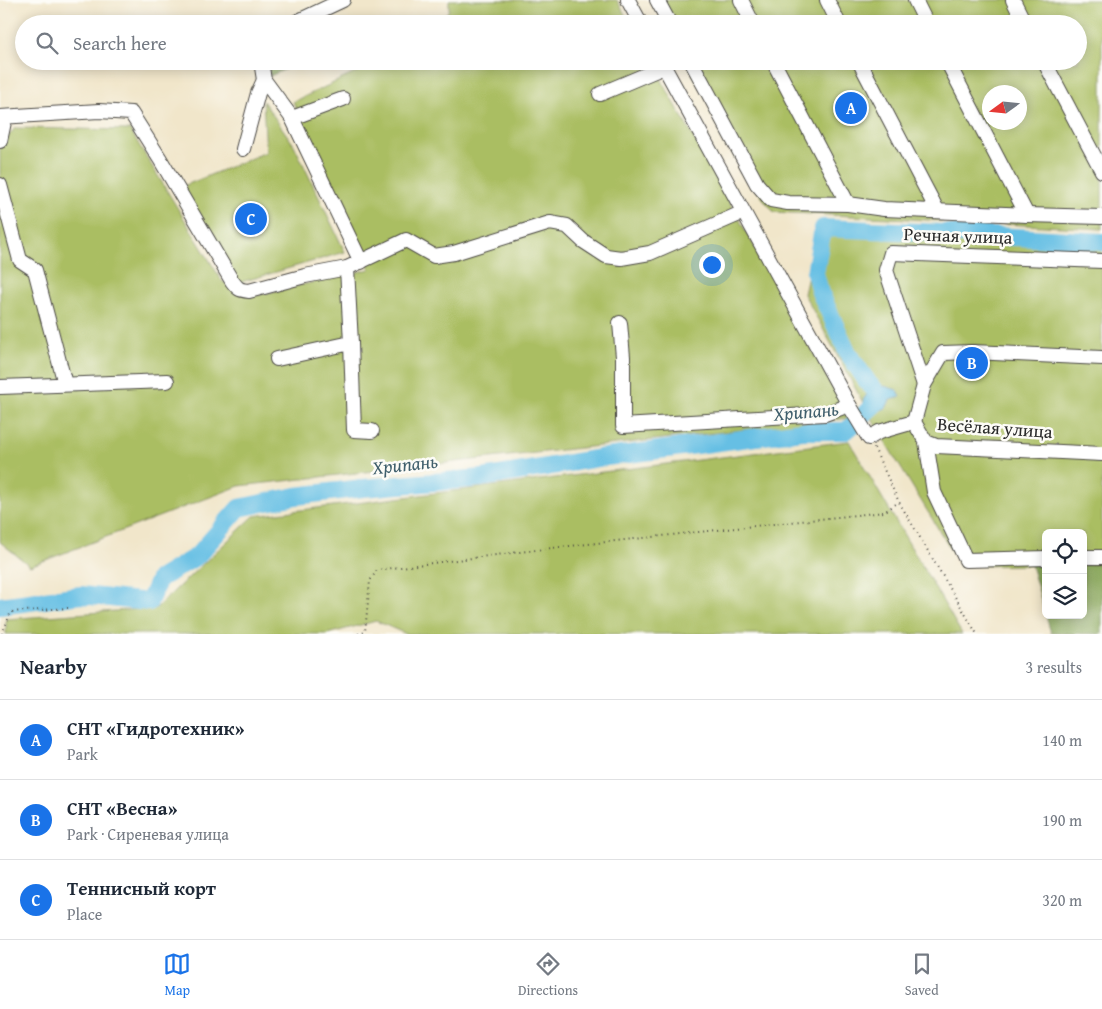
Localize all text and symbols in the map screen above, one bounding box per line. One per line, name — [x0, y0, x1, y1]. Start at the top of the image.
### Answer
search box — [15, 15, 1087, 70]
icon: search — [33, 29, 61, 57]
text: Search here — [73, 29, 167, 57]
north arrow — [982, 85, 1027, 130]
pin: A — [835, 89, 867, 127]
pin: C — [235, 200, 267, 238]
street label: Речная улица — [903, 220, 1013, 251]
your location — [699, 252, 725, 278]
pin: B — [956, 344, 988, 382]
water label: Хрипань — [771, 394, 840, 428]
street label: Весёлая улица — [937, 410, 1054, 445]
water label: Хрипань — [370, 447, 439, 481]
map controls — [1042, 529, 1087, 619]
button: locate — [1042, 529, 1087, 574]
button: layers — [1042, 574, 1087, 619]
text: Nearby — [20, 651, 87, 682]
text: 3 results — [1025, 655, 1082, 679]
text: СНТ «Гидротехник» — [67, 714, 244, 742]
text: A — [31, 728, 41, 752]
text: 140 m — [1042, 728, 1082, 752]
text: Park — [67, 742, 98, 766]
text: СНТ «Весна» — [67, 794, 177, 822]
text: B — [31, 808, 41, 832]
text: 190 m — [1042, 808, 1082, 832]
text: Park · Сиреневая улица — [67, 822, 229, 846]
text: Теннисный корт — [67, 874, 216, 902]
text: C — [31, 888, 41, 912]
text: 320 m — [1042, 888, 1082, 912]
text: Place — [67, 902, 102, 926]
tab: Map — [163, 950, 191, 1000]
tab: Directions — [518, 950, 578, 1000]
tab: Saved — [905, 950, 939, 1000]

